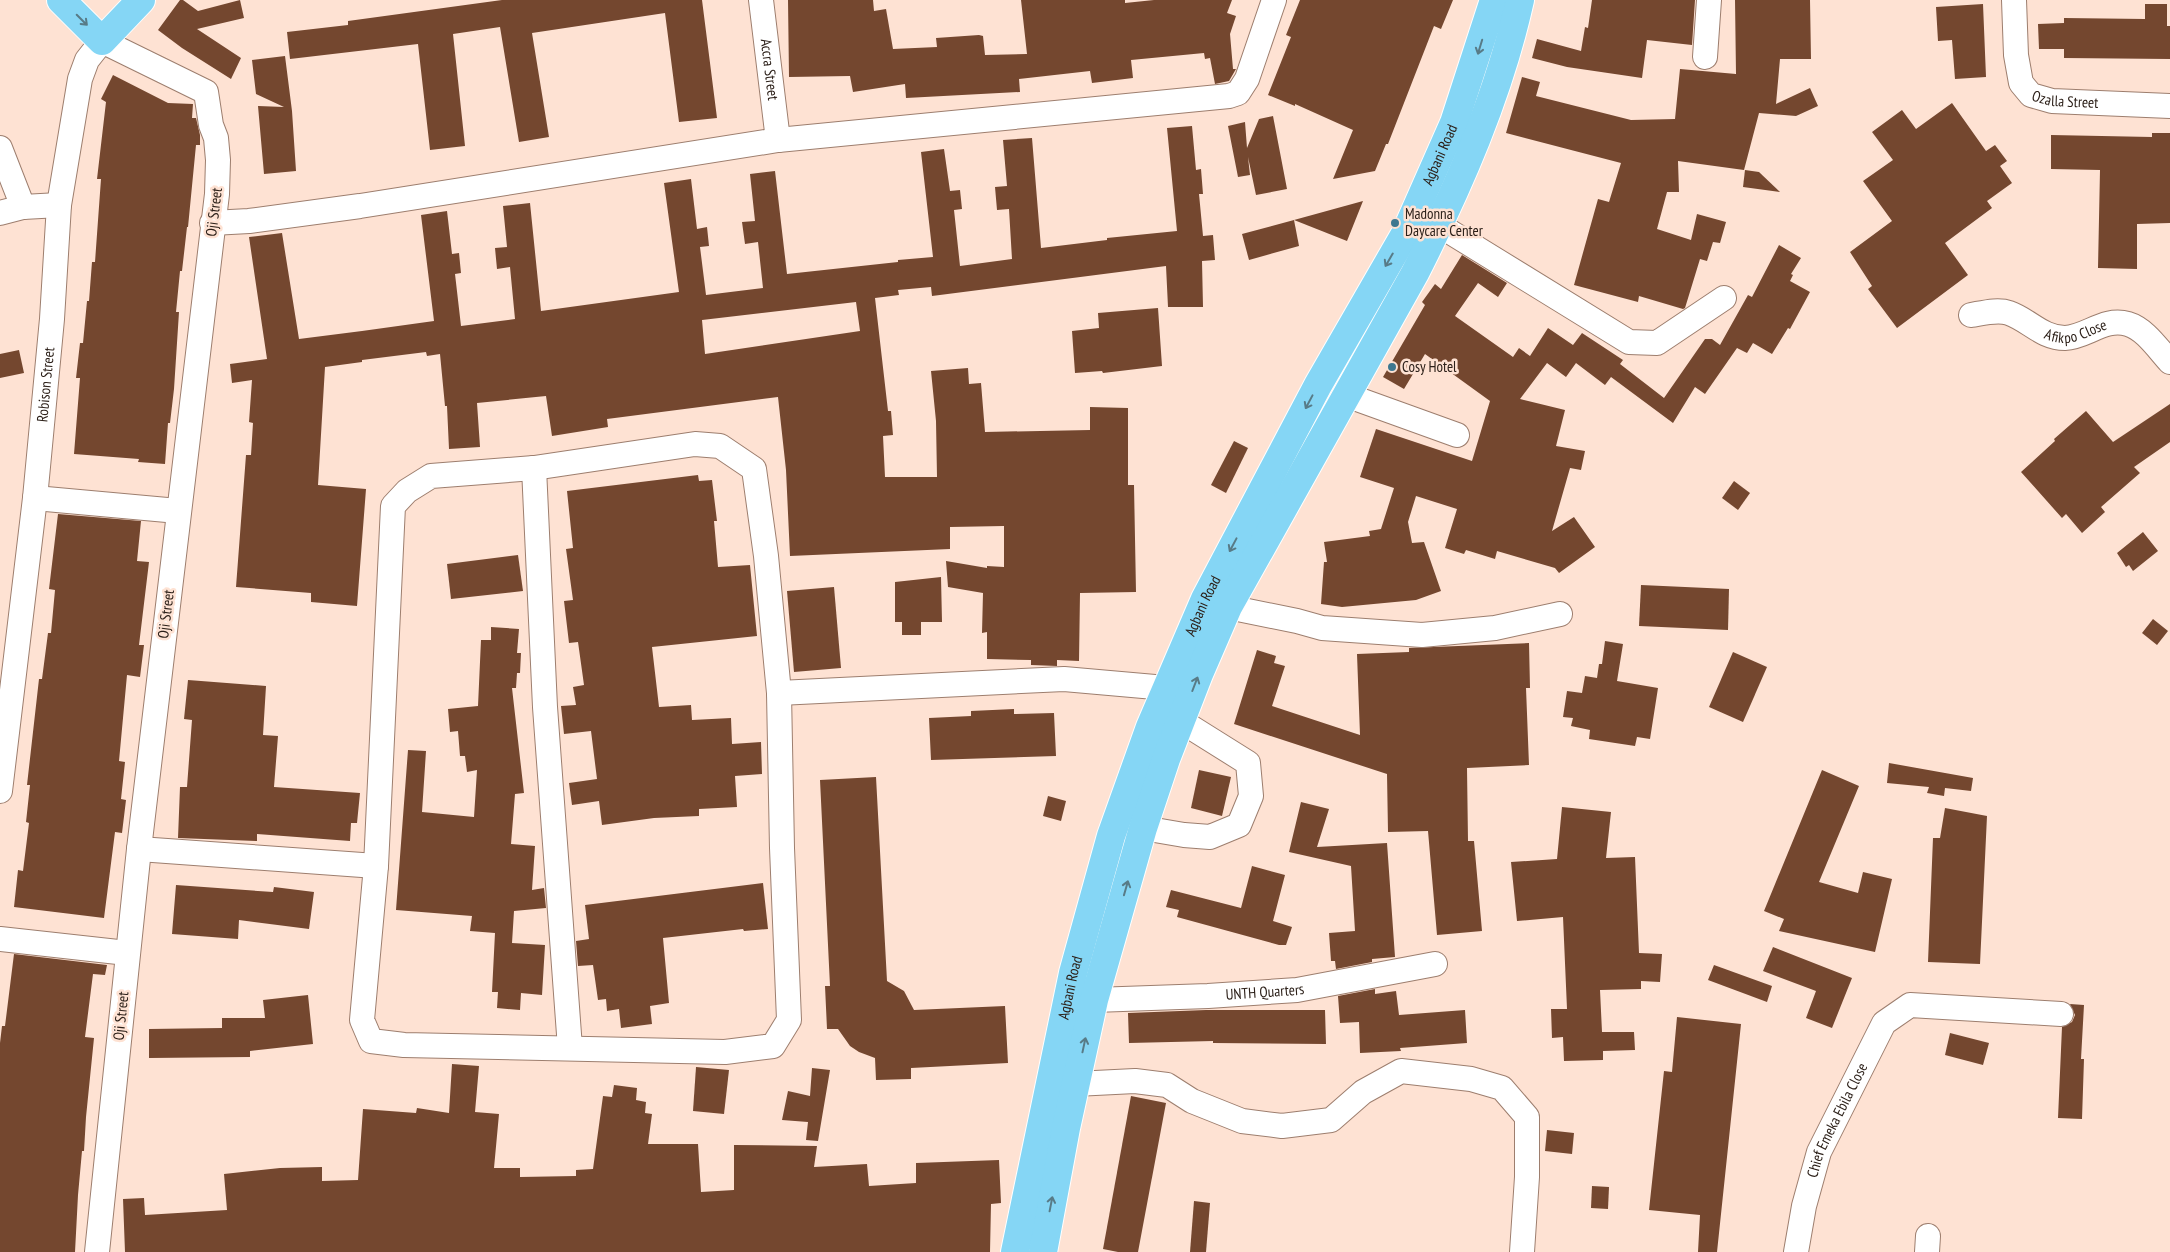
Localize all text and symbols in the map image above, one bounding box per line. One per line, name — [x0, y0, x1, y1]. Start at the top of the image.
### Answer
one-way arrow — [75, 14, 87, 26]
street label: Accra Street — [757, 38, 783, 101]
one-way arrow — [1474, 38, 1484, 54]
street label: Ozalla Street — [2030, 86, 2099, 112]
street label: Agbani Road — [1418, 121, 1461, 188]
street label: Oji Street — [201, 186, 226, 237]
place label: Madonna Daycare Center — [1405, 204, 1484, 240]
marker: Madonna Daycare Center — [1389, 217, 1401, 229]
one-way arrow — [1384, 253, 1394, 267]
street label: Afikpo Close — [2042, 315, 2109, 347]
street label: Robison Street — [32, 346, 58, 423]
place label: Cosy Hotel — [1402, 357, 1457, 376]
marker: Cosy Hotel — [1386, 361, 1398, 373]
one-way arrow — [1304, 394, 1314, 409]
one-way arrow — [1228, 538, 1238, 553]
street label: Agbani Road — [1180, 572, 1225, 639]
street label: Oji Street — [153, 588, 178, 639]
one-way arrow — [1191, 677, 1200, 693]
one-way arrow — [1122, 880, 1131, 896]
street label: Agbani Road — [1054, 954, 1086, 1021]
street label: UNTH Quarters — [1225, 979, 1306, 1004]
street label: Oji Street — [108, 991, 133, 1041]
one-way arrow — [1080, 1037, 1089, 1053]
street label: Chief Emeka Ebila Close — [1802, 1060, 1871, 1179]
one-way arrow — [1047, 1196, 1057, 1212]

